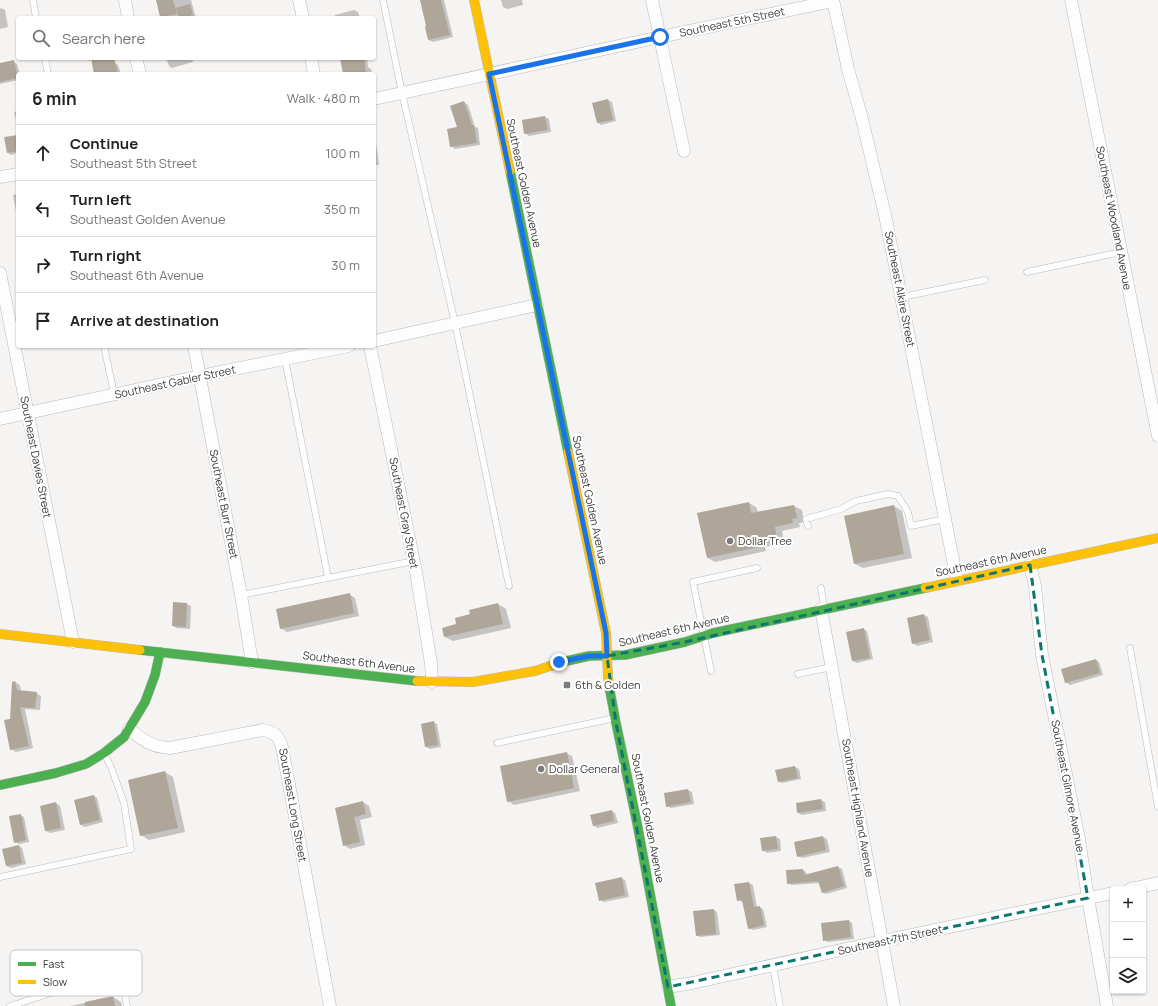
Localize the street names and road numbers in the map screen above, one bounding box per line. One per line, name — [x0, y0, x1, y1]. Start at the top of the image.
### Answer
street label: Southeast 5th Street — [678, 3, 786, 40]
street label: Southeast Golden Avenue — [503, 117, 546, 249]
street label: Southeast Woodland Avenue — [1093, 145, 1136, 292]
street label: Southeast Alkire Street — [882, 230, 919, 348]
street label: Southeast Gabler Street — [113, 361, 237, 402]
street label: Southeast Davies Street — [17, 395, 56, 519]
street label: Southeast Golden Avenue — [569, 434, 612, 566]
street label: Southeast Burr Street — [207, 448, 242, 560]
street label: Southeast Gray Street — [386, 456, 423, 570]
street label: Southeast 6th Avenue — [934, 541, 1048, 580]
street label: Southeast 6th Avenue — [617, 609, 731, 650]
street label: Southeast 6th Avenue — [302, 647, 417, 676]
street label: Southeast Gilmore Avenue — [1048, 718, 1089, 854]
street label: Southeast Highland Avenue — [839, 738, 878, 879]
street label: Southeast Long Street — [276, 747, 311, 863]
street label: Southeast Golden Avenue — [629, 752, 669, 884]
street label: Southeast 7th Street — [836, 921, 944, 958]

